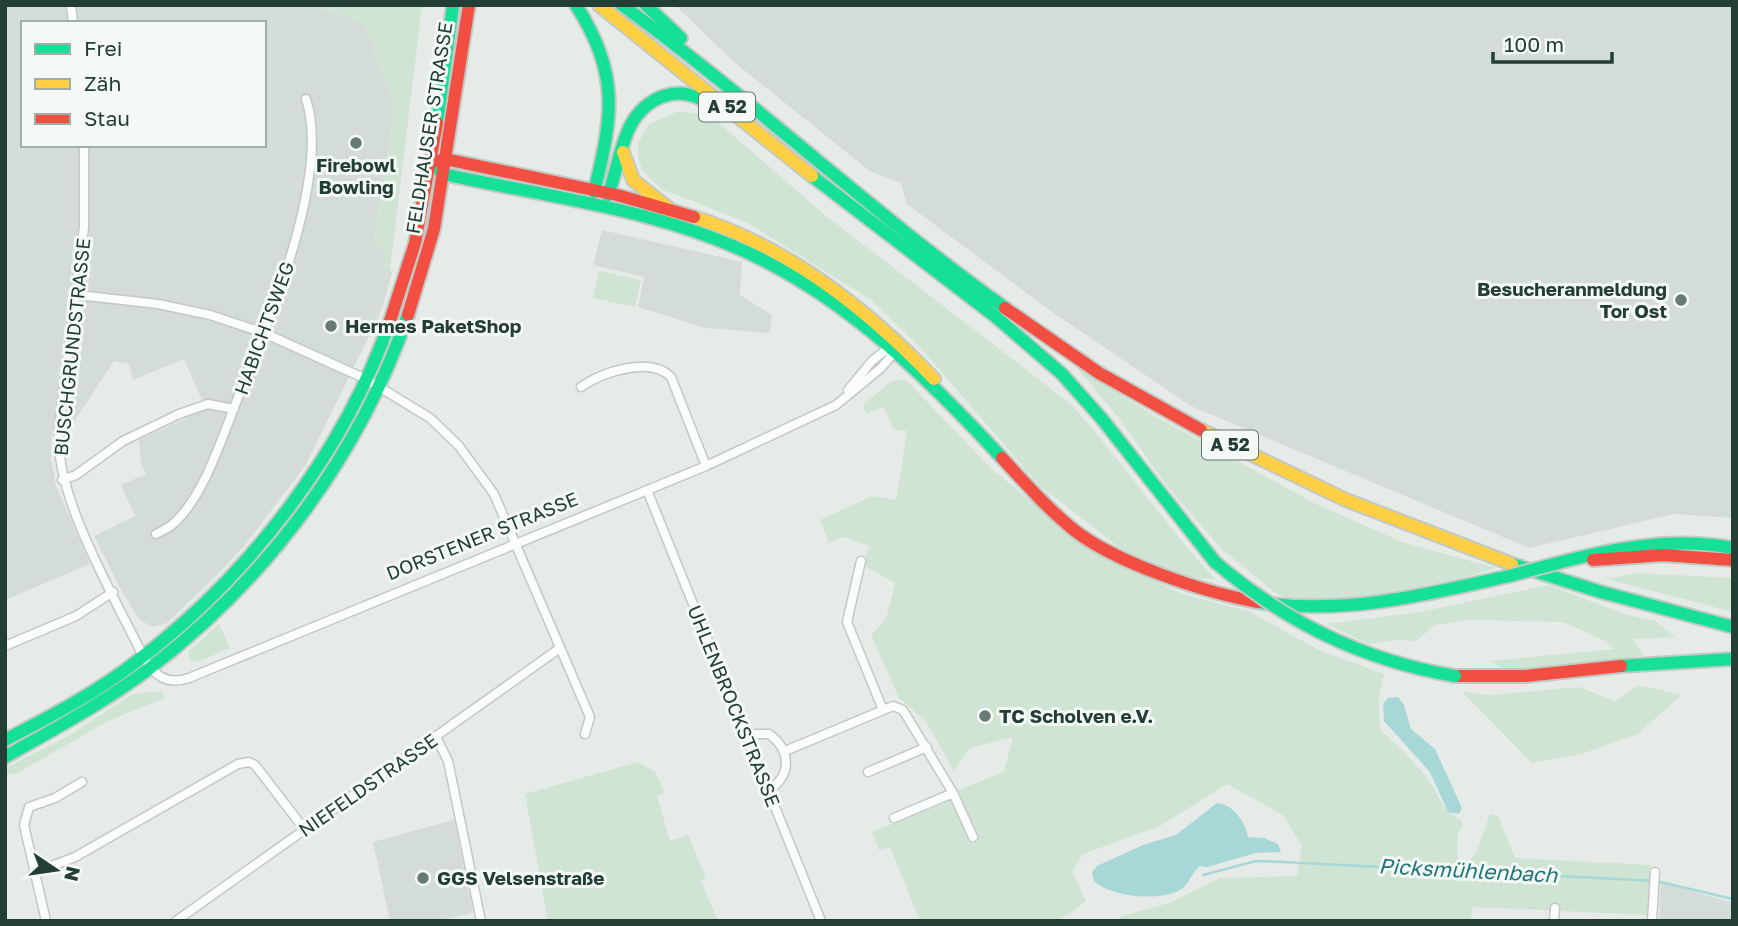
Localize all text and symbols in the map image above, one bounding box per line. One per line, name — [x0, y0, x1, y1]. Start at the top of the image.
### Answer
street label: FELDHAUSER STRASSE — [400, 20, 457, 235]
legend — [21, 21, 266, 147]
scale bar — [1493, 21, 1612, 65]
text: 100 m — [1504, 31, 1564, 57]
text: Frei — [84, 35, 122, 61]
text: Zäh — [84, 70, 121, 96]
road number: A 52 — [699, 92, 755, 122]
text: Stau — [84, 105, 130, 131]
marker: Firebowl Bowling — [348, 135, 364, 151]
place label: Firebowl Bowling — [316, 153, 396, 198]
street label: BUSCHGRUNDSTRASSE — [49, 237, 94, 457]
street label: HABICHTSWEG — [229, 258, 298, 398]
place label: Besucheranmeldung Tor Ost — [1477, 277, 1667, 322]
marker: Besucheranmeldung Tor Ost — [1673, 292, 1689, 308]
place label: Hermes PaketShop — [345, 314, 522, 337]
marker: Hermes PaketShop — [323, 318, 339, 334]
road number: A 52 — [1202, 430, 1258, 460]
street label: DORSTENER STRASSE — [383, 487, 581, 584]
street label: UHLENBROCKSTRASSE — [683, 602, 786, 810]
place label: TC Scholven e.V. — [999, 704, 1153, 727]
marker: TC Scholven e.V. — [977, 708, 993, 724]
street label: NIEFELDSTRASSE — [294, 728, 442, 841]
north arrow — [21, 835, 91, 905]
water label: Picksmühlenbach — [1378, 852, 1559, 888]
text: N — [60, 864, 86, 884]
place label: GGS Velsenstraße — [437, 866, 604, 889]
marker: GGS Velsenstraße — [415, 870, 431, 886]

